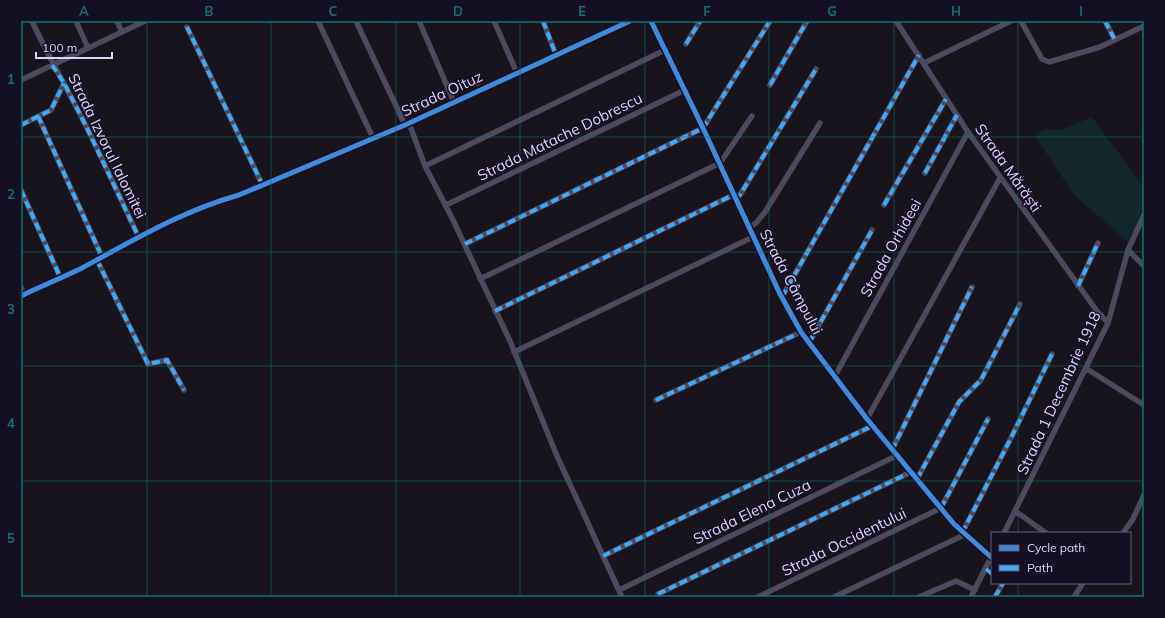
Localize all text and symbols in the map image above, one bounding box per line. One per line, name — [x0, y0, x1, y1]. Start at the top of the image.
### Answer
text: A — [79, 3, 89, 19]
text: B — [205, 3, 214, 19]
text: C — [329, 3, 338, 19]
text: D — [453, 3, 463, 19]
text: E — [578, 3, 586, 19]
text: F — [703, 3, 711, 19]
text: G — [827, 3, 837, 19]
text: H — [951, 3, 961, 19]
text: I — [1079, 3, 1083, 19]
scale bar — [36, 34, 112, 60]
text: 100 m — [42, 40, 77, 55]
street label: Strada Oituz — [398, 66, 486, 121]
street label: Strada Izvorul Ialomitei — [64, 70, 151, 221]
text: 1 — [7, 71, 15, 87]
street label: Strada Matache Dobrescu — [474, 88, 645, 185]
street label: Strada Mărăști — [971, 120, 1046, 215]
text: 2 — [7, 186, 15, 202]
street label: Strada Orhideei — [856, 195, 925, 300]
street label: Strada Câmpului — [756, 226, 827, 338]
text: 3 — [7, 301, 15, 317]
street label: Strada 1 Decembrie 1918 — [1012, 308, 1105, 477]
text: 4 — [7, 415, 15, 431]
street label: Strada Elena Cuza — [690, 475, 814, 548]
street label: Strada Occidentului — [778, 503, 909, 580]
text: 5 — [7, 530, 15, 546]
legend — [991, 532, 1131, 584]
text: Cycle path — [1027, 540, 1085, 555]
text: Path — [1027, 560, 1053, 575]

